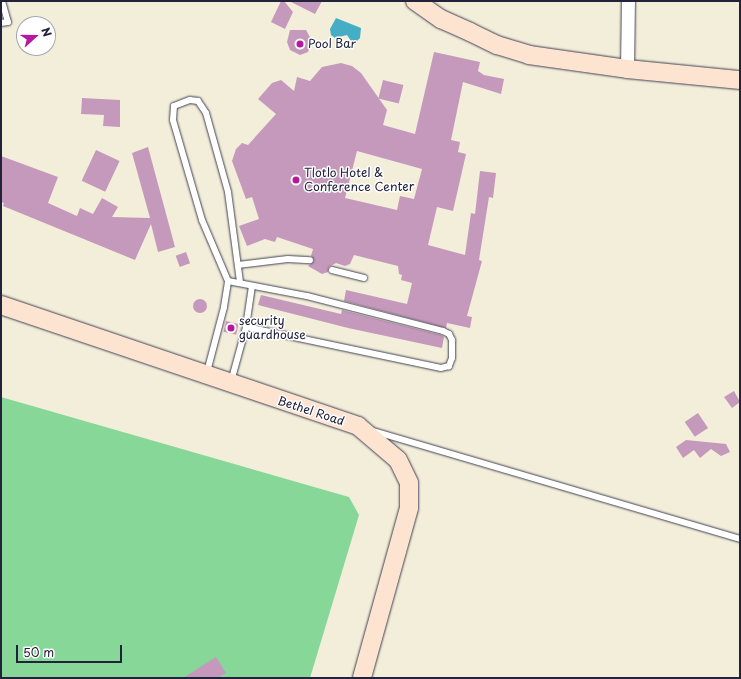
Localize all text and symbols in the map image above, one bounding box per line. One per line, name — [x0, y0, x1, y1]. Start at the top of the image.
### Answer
north arrow — [16, 16, 56, 56]
text: N — [37, 25, 56, 39]
place label: Pool Bar — [308, 37, 357, 51]
marker: Pool Bar — [295, 39, 305, 49]
place label: Tlotlo Hotel & Conference Center — [304, 166, 414, 194]
marker: Tlotlo Hotel & Conference Center — [291, 175, 301, 185]
place label: security guardhouse — [239, 314, 306, 342]
marker: security guardhouse — [226, 323, 236, 333]
street label: Bethel Road — [276, 393, 346, 429]
scale bar — [18, 637, 124, 663]
text: 50 m — [23, 643, 54, 661]

